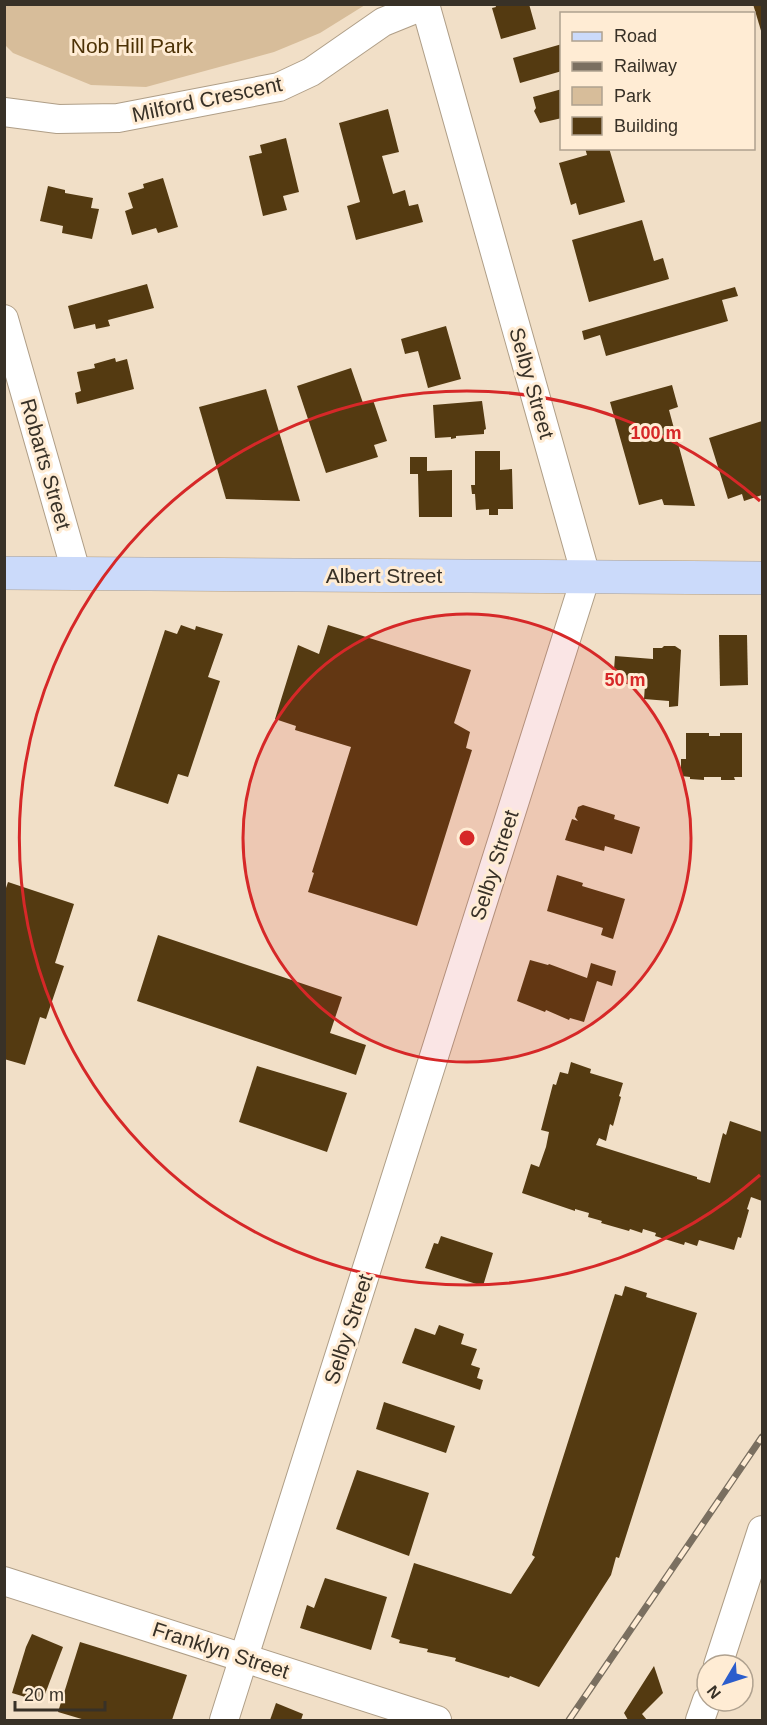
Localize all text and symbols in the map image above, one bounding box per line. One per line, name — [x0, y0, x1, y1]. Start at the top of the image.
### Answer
legend — [560, 12, 755, 150]
text: Road — [614, 26, 657, 46]
park label: Nob Hill Park — [71, 34, 194, 57]
text: Railway — [614, 56, 677, 76]
street label: Milford Crescent — [130, 72, 284, 126]
text: Park — [614, 86, 652, 106]
text: Building — [614, 116, 678, 136]
street label: Selby Street — [505, 325, 559, 441]
street label: Robarts Street — [16, 396, 76, 532]
text: 100 m — [630, 423, 682, 443]
street label: Albert Street — [326, 564, 443, 587]
text: 50 m — [604, 670, 646, 690]
street label: Selby Street — [465, 807, 523, 923]
centre of rings — [457, 828, 477, 848]
street label: Selby Street — [319, 1271, 377, 1387]
street label: Franklyn Street — [150, 1617, 292, 1683]
north arrow — [695, 1653, 755, 1713]
scale bar — [15, 1674, 105, 1712]
text: N — [703, 1682, 724, 1702]
text: 20 m — [24, 1685, 64, 1705]

